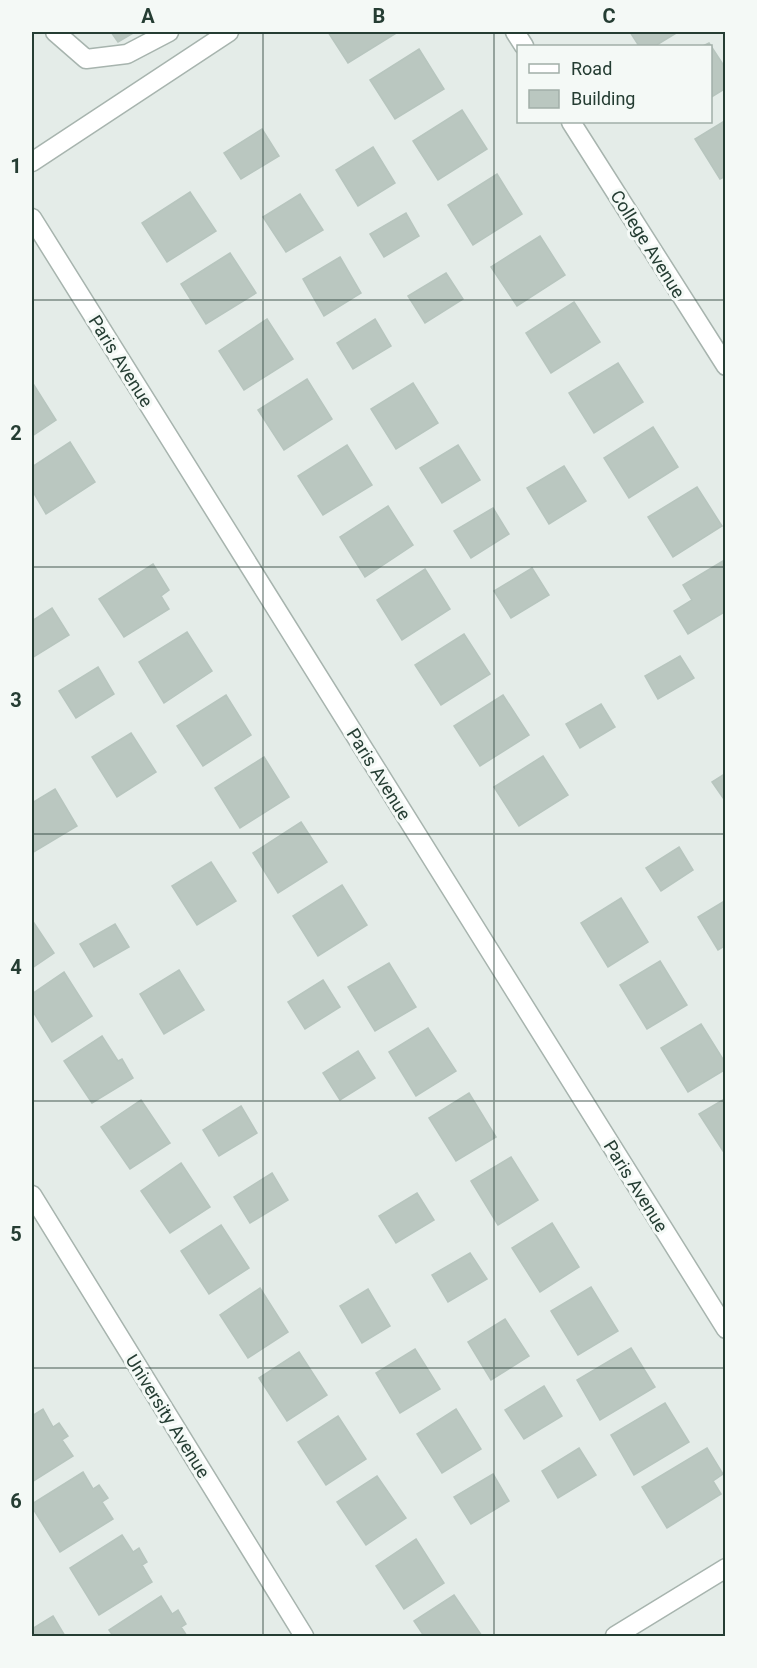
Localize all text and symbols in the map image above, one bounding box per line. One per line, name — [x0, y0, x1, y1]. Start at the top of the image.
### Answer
text: A — [141, 4, 155, 28]
text: B — [373, 4, 385, 28]
text: C — [602, 4, 616, 28]
legend — [517, 45, 712, 123]
text: Road — [571, 58, 612, 79]
text: Building — [571, 88, 635, 109]
text: 1 — [10, 154, 22, 178]
street label: College Avenue — [606, 186, 690, 302]
street label: Paris Avenue — [84, 311, 158, 411]
text: 2 — [10, 421, 22, 445]
text: 3 — [10, 688, 22, 712]
street label: Paris Avenue — [342, 724, 416, 824]
text: 4 — [10, 955, 22, 979]
street label: Paris Avenue — [599, 1136, 673, 1236]
text: 5 — [10, 1222, 22, 1246]
street label: University Avenue — [122, 1350, 214, 1482]
text: 6 — [10, 1489, 22, 1513]

